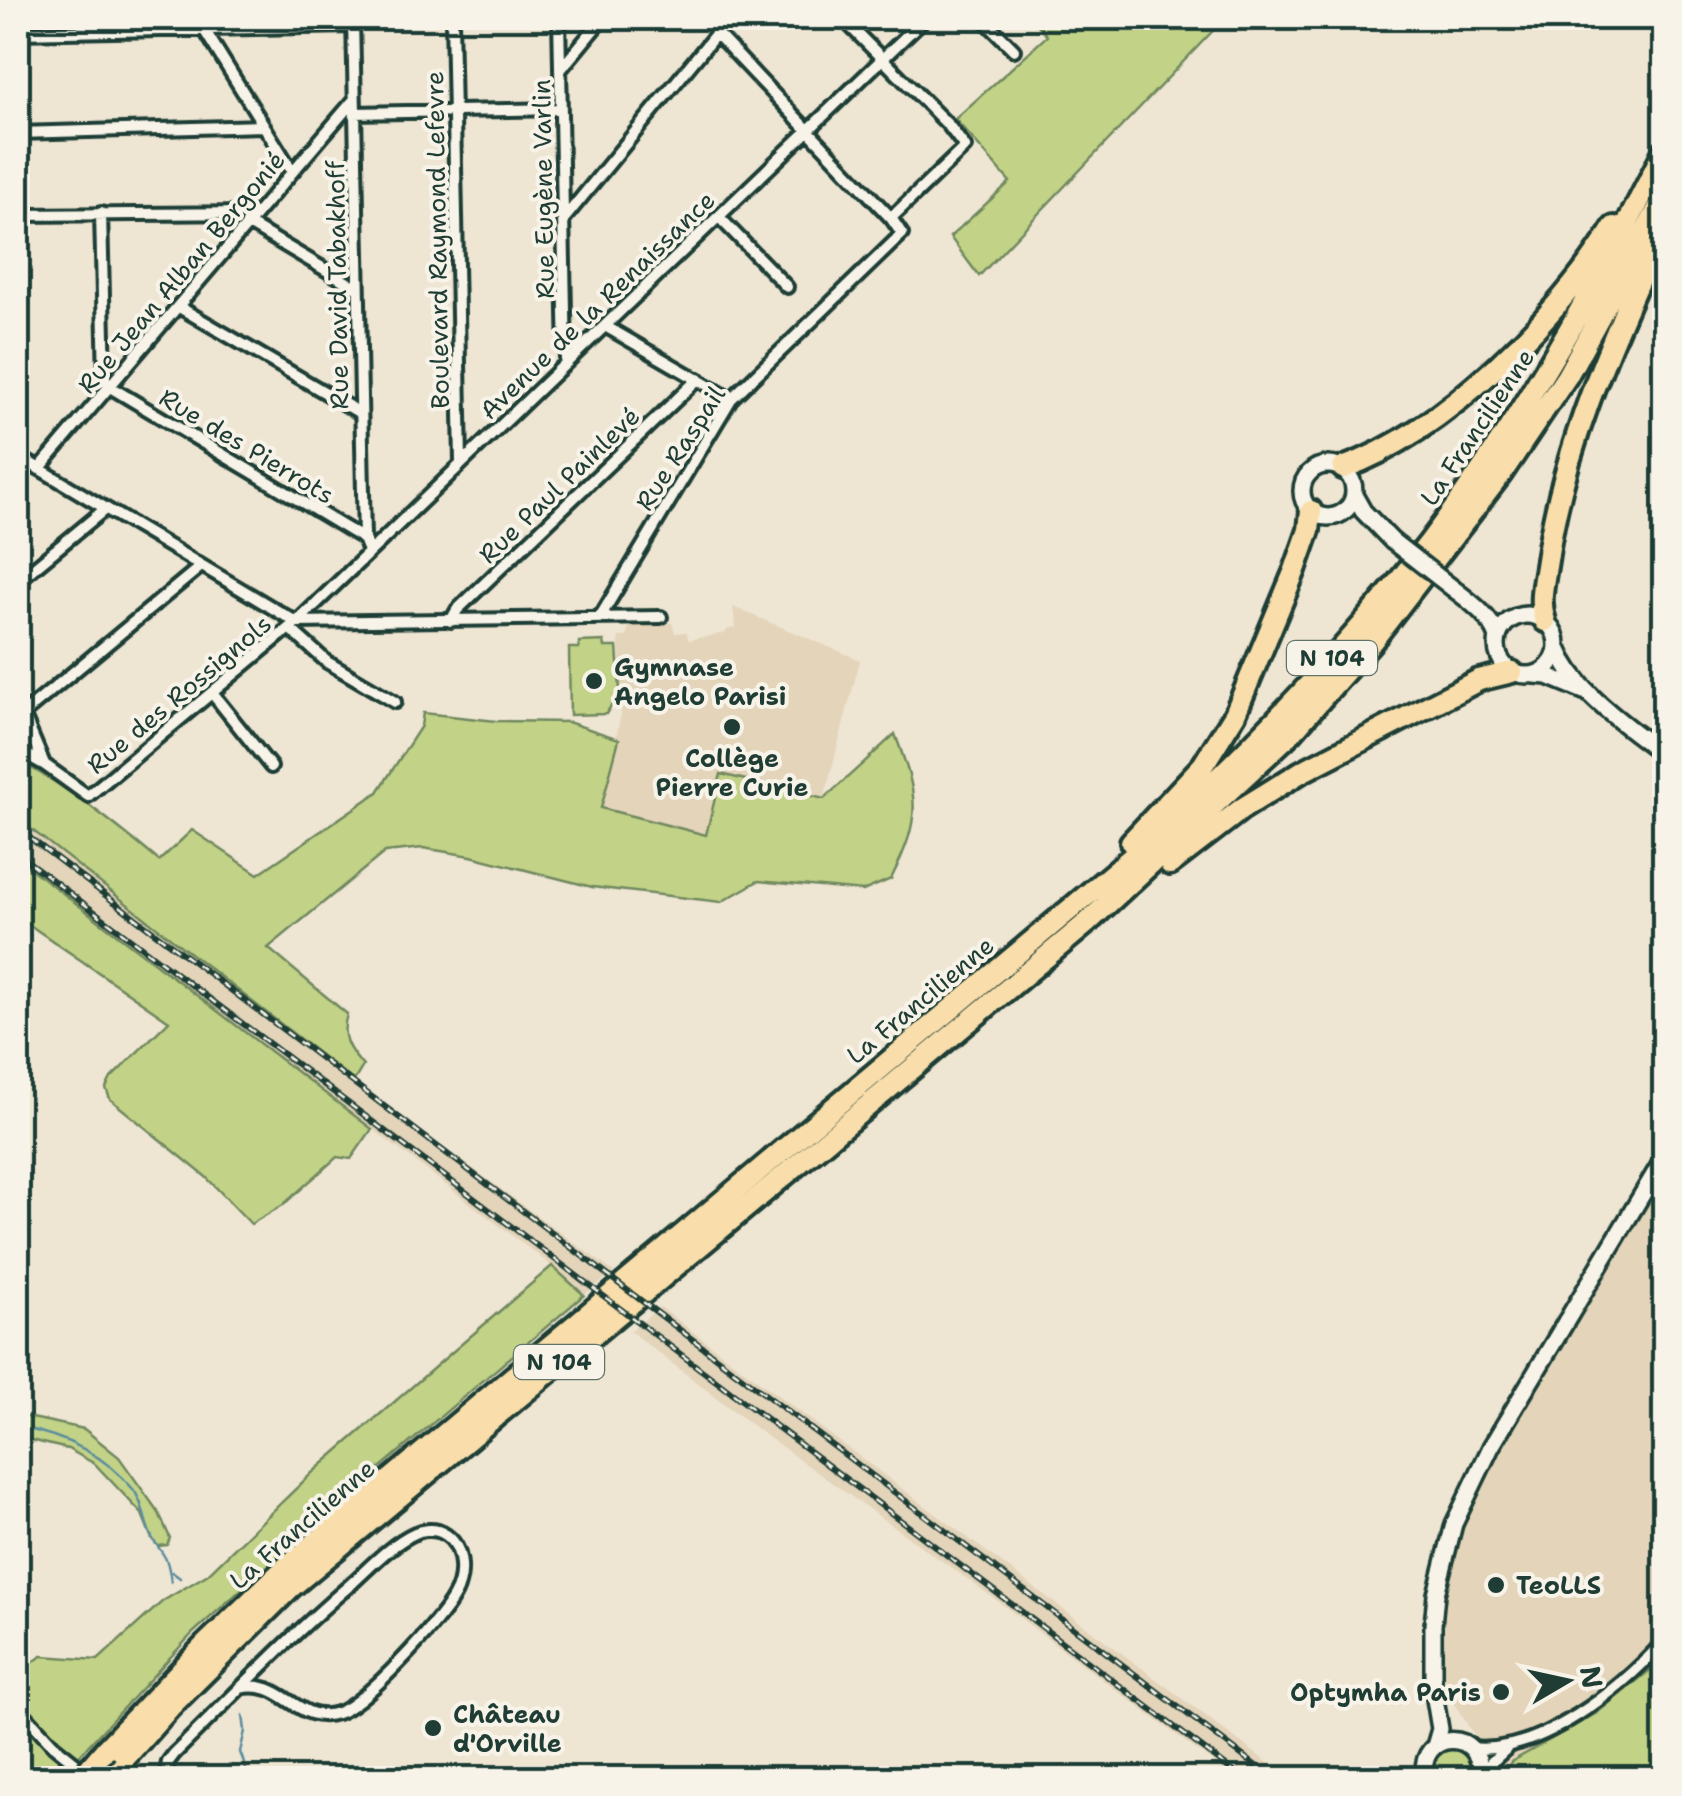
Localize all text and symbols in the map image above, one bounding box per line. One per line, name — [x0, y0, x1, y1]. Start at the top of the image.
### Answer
street label: Boulevard Raymond Lefevre — [417, 71, 457, 409]
street label: Rue Eugène Varlin — [524, 79, 562, 299]
street label: Rue Jean Alban Bergonié — [69, 144, 293, 400]
street label: Rue David Tabakhoff — [318, 160, 356, 410]
street label: Avenue de la Renaissance — [472, 183, 722, 427]
street label: La Francilienne — [1412, 342, 1542, 512]
street label: Rue Raspail — [627, 379, 733, 517]
street label: Rue des Pierrots — [153, 380, 341, 512]
street label: Rue Paul Painlevé — [471, 399, 647, 571]
street label: Rue des Rossignols — [80, 607, 278, 781]
road number: N 104 — [1287, 641, 1377, 675]
place label: Gymnase Angelo Parisi — [614, 650, 786, 713]
marker: Gymnase Angelo Parisi — [583, 670, 605, 692]
marker: Collège Pierre Curie — [721, 716, 743, 738]
place label: Collège Pierre Curie — [656, 741, 808, 804]
street label: La Francilienne — [839, 928, 1001, 1072]
road number: N 104 — [514, 1345, 604, 1379]
street label: La Francilienne — [222, 1451, 382, 1597]
place label: TeoLLS — [1516, 1568, 1601, 1602]
marker: TeoLLS — [1485, 1574, 1507, 1596]
north arrow — [1517, 1631, 1617, 1731]
text: N — [1571, 1663, 1612, 1691]
place label: Optymha Paris — [1290, 1675, 1481, 1709]
marker: Optymha Paris — [1490, 1681, 1512, 1703]
place label: Château d'Orville — [453, 1697, 562, 1760]
marker: Château d'Orville — [422, 1717, 444, 1739]

